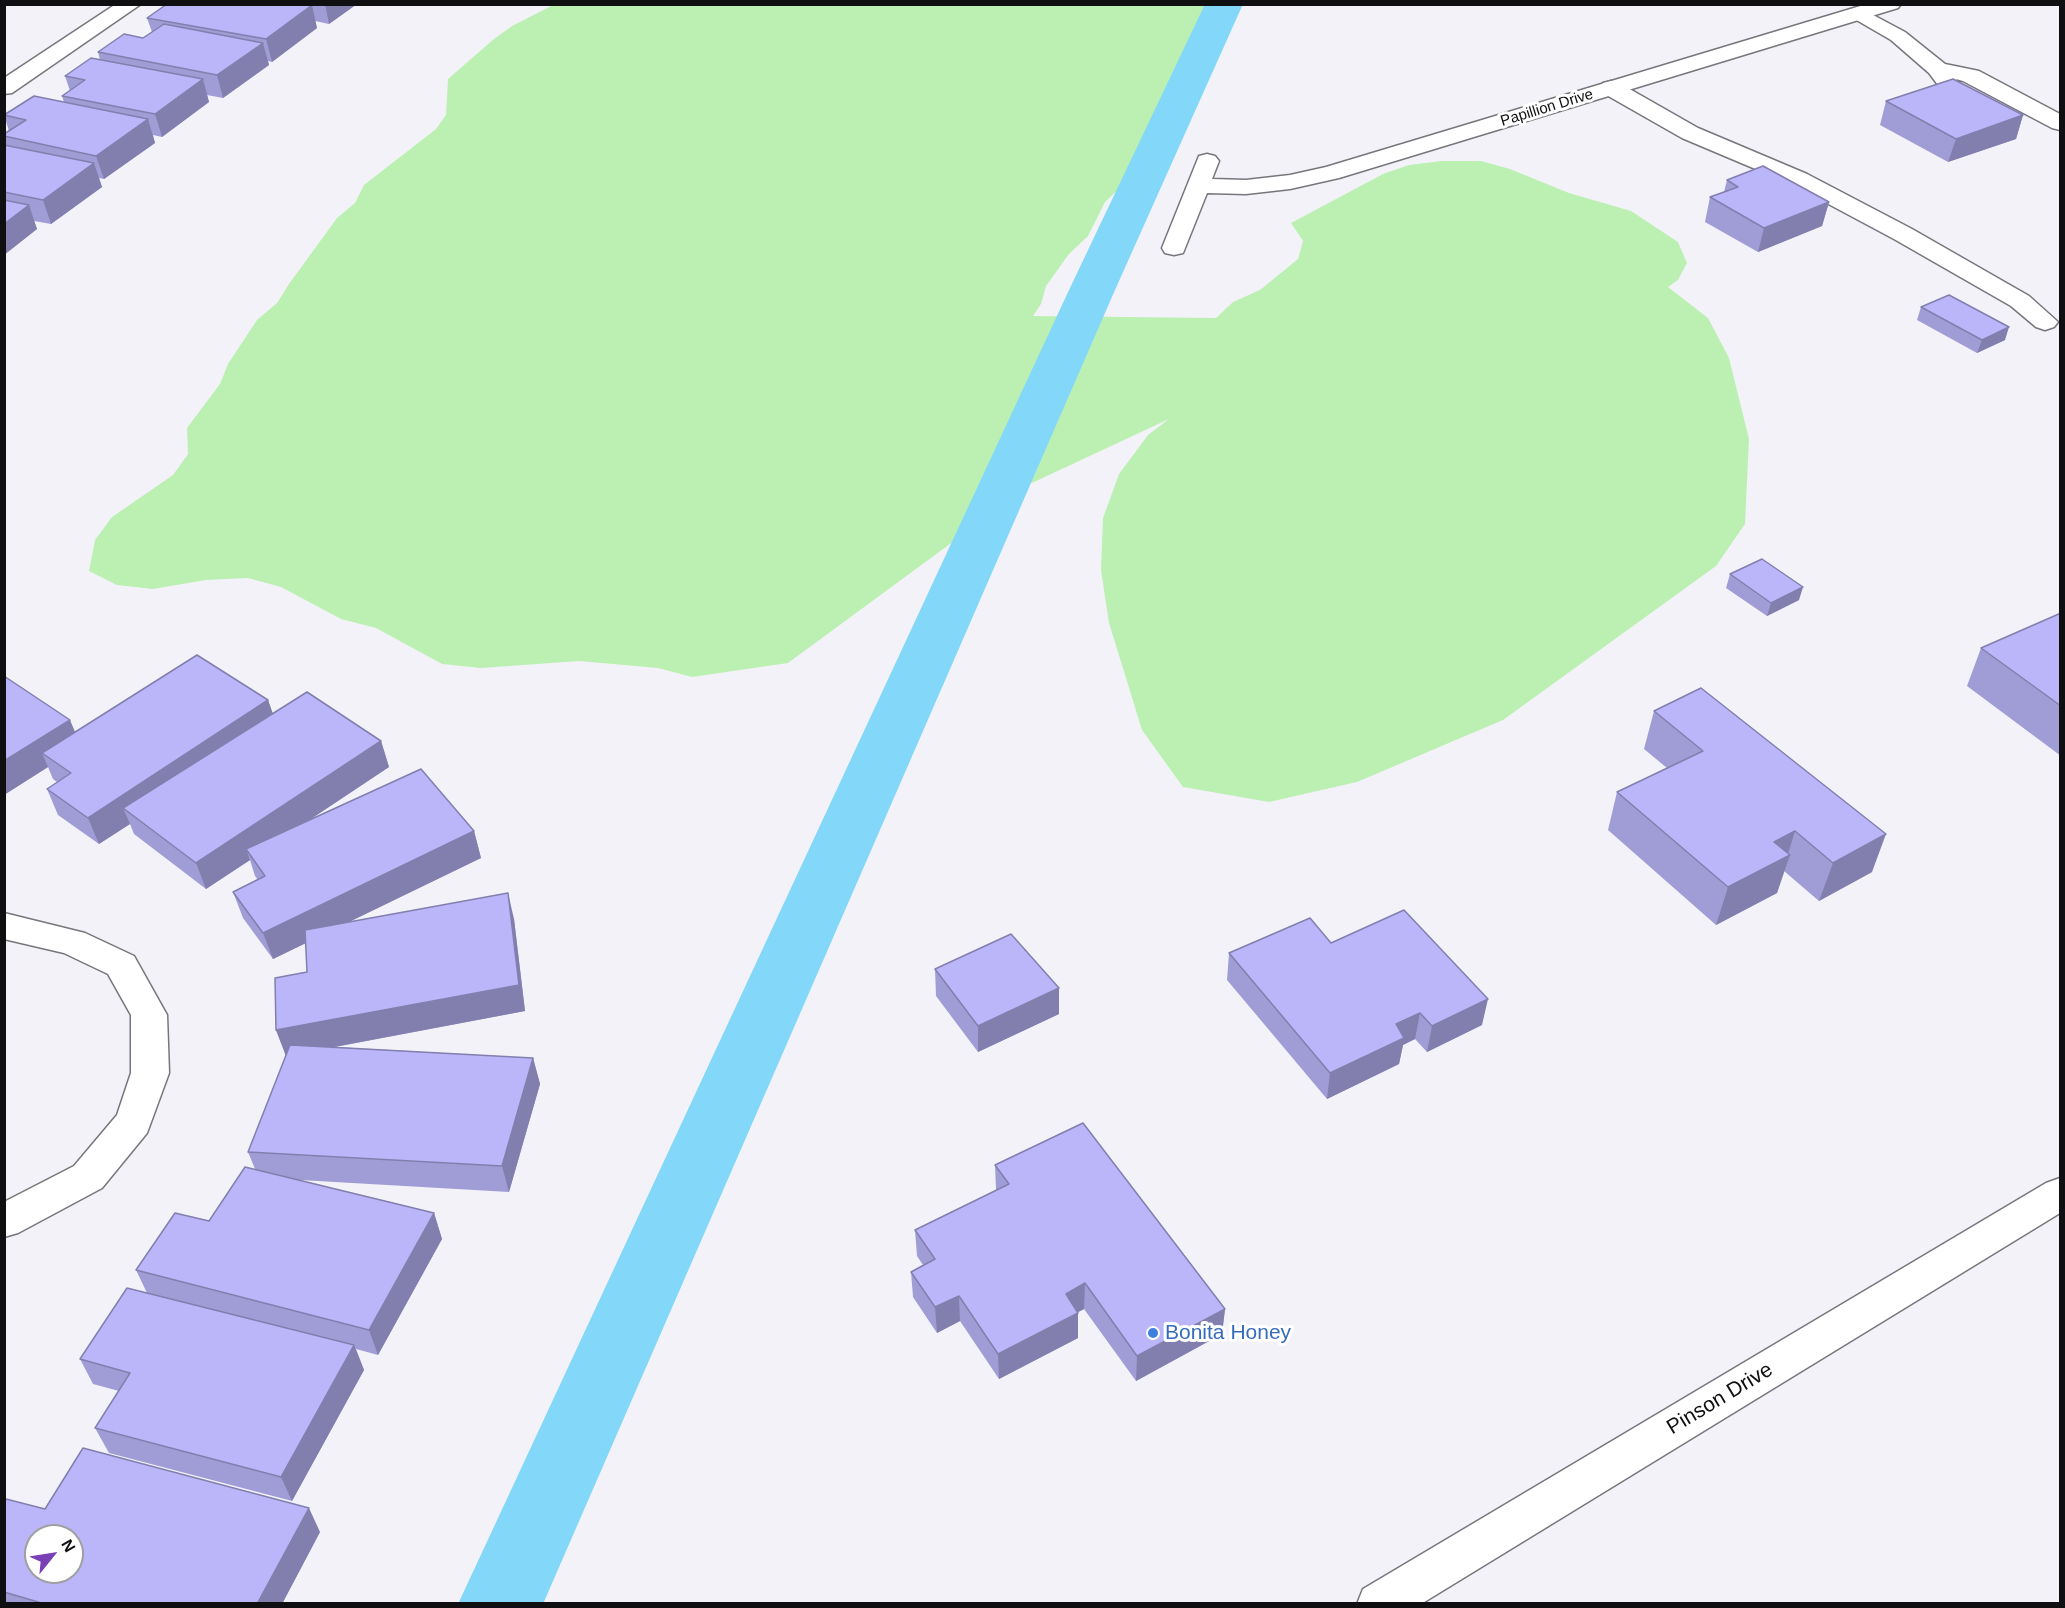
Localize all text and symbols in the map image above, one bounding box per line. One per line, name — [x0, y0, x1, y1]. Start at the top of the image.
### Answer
street label: Papillion Drive — [1499, 85, 1595, 131]
place label: Bonita Honey — [1165, 1320, 1291, 1346]
marker: Bonita Honey — [1146, 1326, 1160, 1340]
street label: Pinson Drive — [1662, 1358, 1778, 1440]
north arrow — [24, 1524, 84, 1584]
text: N — [58, 1536, 79, 1555]

